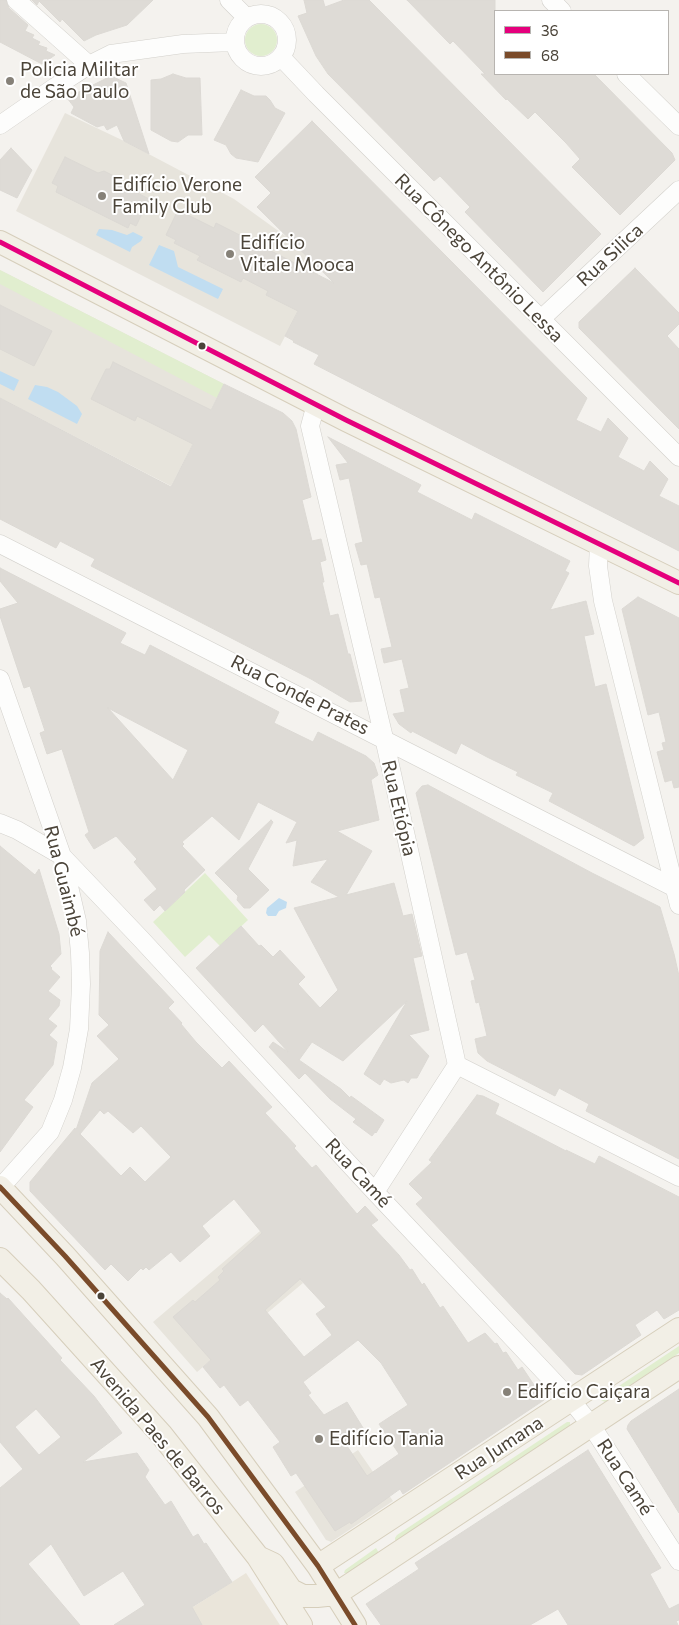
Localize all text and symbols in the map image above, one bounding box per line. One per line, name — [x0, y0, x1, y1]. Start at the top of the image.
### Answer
legend — [494, 10, 669, 75]
text: 36 — [541, 21, 559, 39]
text: 68 — [541, 46, 559, 64]
place label: Policia Militar de São Paulo — [20, 59, 139, 103]
marker: Policia Militar de São Paulo — [4, 75, 16, 87]
street label: Rua Cônego Antônio Lessa — [390, 169, 568, 347]
place label: Edifício Verone Family Club — [112, 174, 242, 218]
marker: Edifício Verone Family Club — [96, 190, 108, 202]
street label: Rua Silica — [572, 219, 648, 291]
place label: Edifício Vitale Mooca — [240, 232, 354, 276]
marker: Edifício Vitale Mooca — [224, 248, 236, 260]
unlabelled marker — [197, 341, 207, 351]
street label: Rua Conde Prates — [227, 650, 373, 740]
street label: Rua Etiópia — [377, 758, 421, 858]
street label: Rua Guaimbé — [39, 823, 89, 939]
street label: Rua Camé — [320, 1134, 396, 1212]
unlabelled marker — [96, 1291, 106, 1301]
street label: Avenida Paes de Barros — [86, 1353, 230, 1519]
place label: Edifício Caiçara — [517, 1381, 650, 1403]
marker: Edifício Caiçara — [501, 1386, 513, 1398]
street label: Rua Jumana — [451, 1411, 547, 1485]
place label: Edifício Tania — [329, 1428, 444, 1450]
marker: Edifício Tania — [313, 1433, 325, 1445]
street label: Rua Camé — [592, 1435, 658, 1519]

